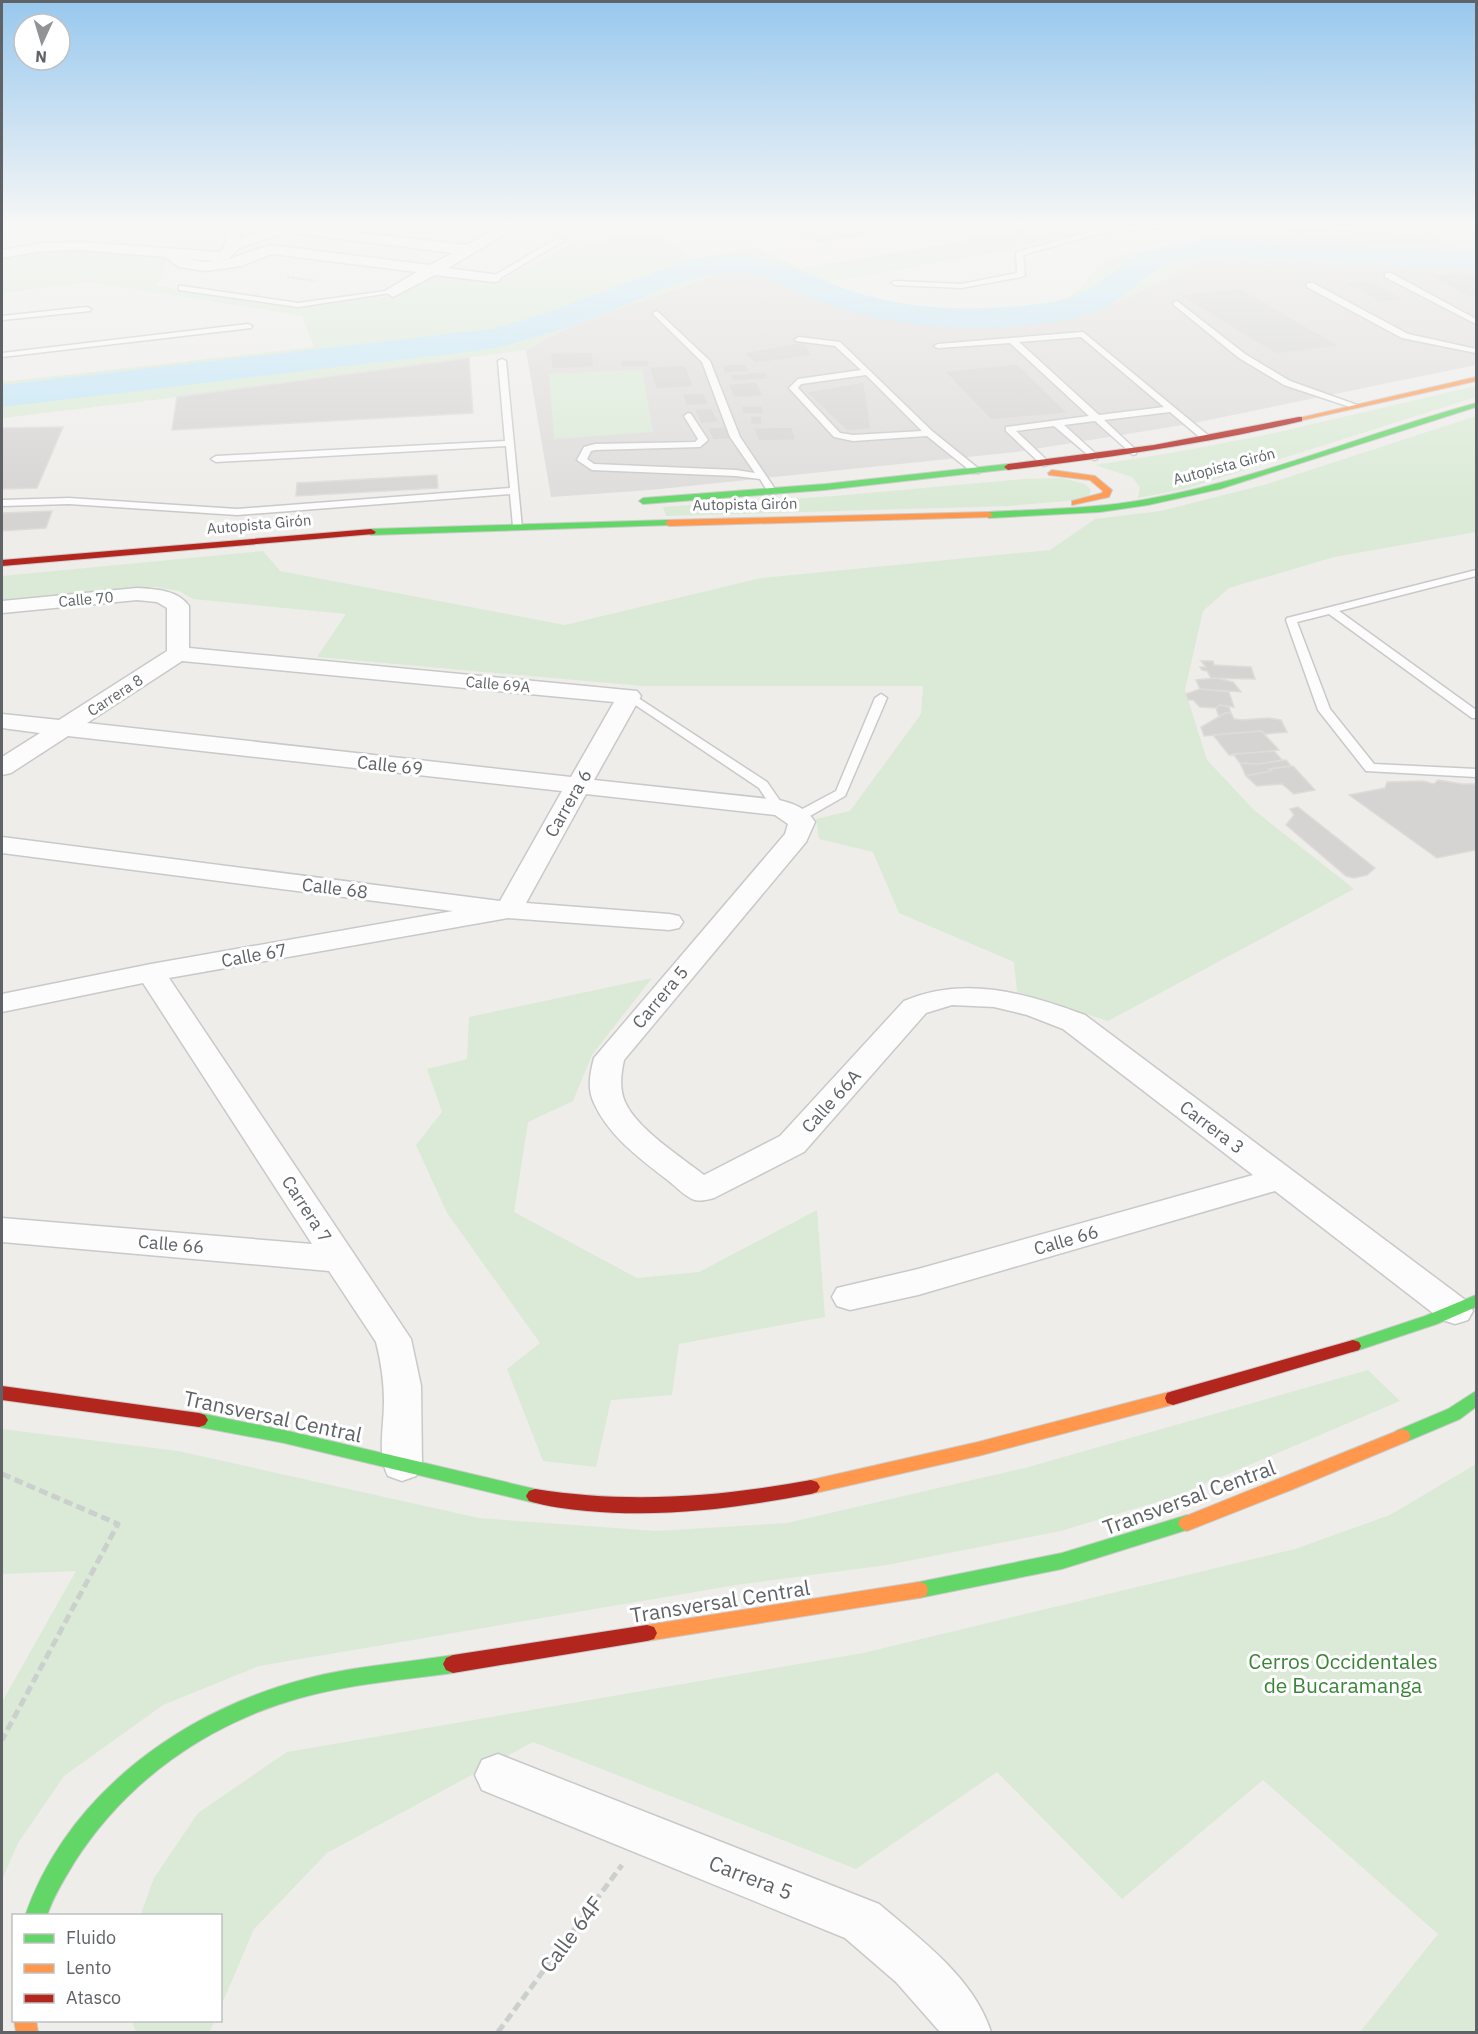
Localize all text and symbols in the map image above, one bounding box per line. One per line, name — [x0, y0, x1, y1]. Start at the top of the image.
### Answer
north arrow — [12, 12, 72, 72]
text: N — [34, 47, 47, 67]
street label: Autopista Girón — [1171, 443, 1277, 489]
street label: Autopista Girón — [692, 494, 798, 514]
street label: Autopista Girón — [206, 510, 312, 538]
street label: Calle 70 — [58, 587, 114, 611]
street label: Carrera 8 — [84, 670, 146, 720]
street label: Calle 69A — [465, 672, 531, 696]
street label: Calle 69 — [356, 750, 424, 780]
street label: Carrera 6 — [539, 765, 597, 841]
street label: Calle 68 — [301, 873, 369, 903]
street label: Calle 67 — [219, 938, 289, 972]
street label: Carrera 5 — [627, 961, 693, 1033]
street label: Calle 66A — [796, 1064, 866, 1138]
street label: Carrera 3 — [1175, 1095, 1249, 1159]
street label: Carrera 7 — [277, 1171, 337, 1247]
street label: Calle 66 — [1031, 1220, 1101, 1260]
street label: Calle 66 — [137, 1230, 205, 1258]
street label: Transversal Central — [181, 1383, 365, 1449]
street label: Transversal Central — [1099, 1453, 1279, 1541]
street label: Transversal Central — [628, 1573, 812, 1629]
park label: Cerros Occidentales de Bucaramanga — [1248, 1647, 1438, 1699]
street label: Carrera 5 — [705, 1848, 797, 1906]
street label: Calle 64F — [533, 1890, 609, 1978]
legend — [12, 1914, 222, 2022]
text: Fluido — [66, 1926, 116, 1949]
text: Lento — [66, 1956, 111, 1979]
text: Atasco — [66, 1986, 121, 2009]

